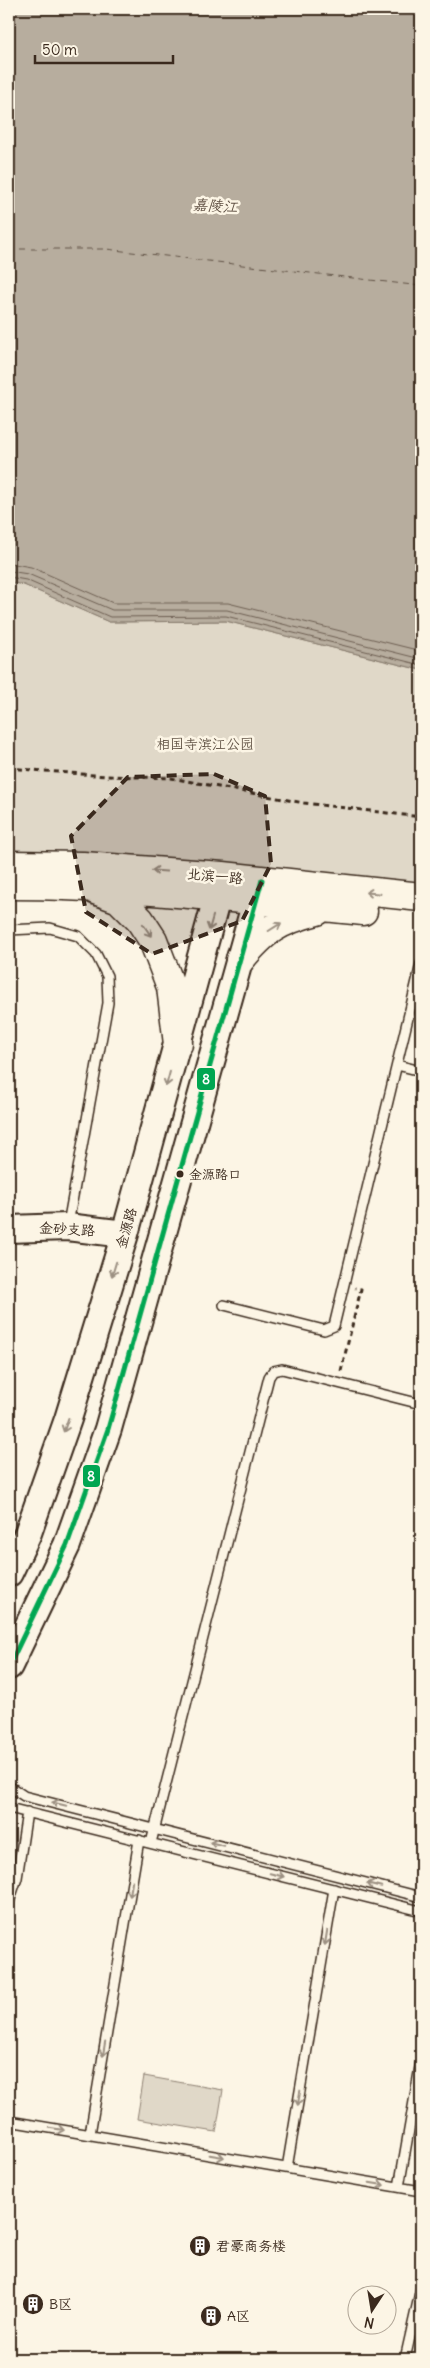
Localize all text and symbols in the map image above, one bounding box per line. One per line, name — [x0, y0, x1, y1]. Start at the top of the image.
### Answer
scale bar — [35, 32, 172, 64]
text: 50 m — [42, 40, 77, 59]
water label: 嘉陵江 — [192, 195, 239, 216]
park label: 相国寺滨江公园 — [156, 735, 254, 753]
street label: 北滨一路 — [186, 865, 244, 887]
one-way arrow — [151, 866, 167, 876]
one-way arrow — [365, 888, 381, 898]
one-way arrow — [206, 914, 216, 930]
one-way arrow — [268, 921, 282, 932]
one-way arrow — [142, 923, 152, 937]
line badge: 8 — [196, 1067, 216, 1091]
text: 8 — [202, 1070, 210, 1088]
one-way arrow — [163, 1071, 172, 1087]
place label: 金源路口 — [189, 1166, 241, 1183]
marker: 金源路口 — [175, 1169, 185, 1179]
street label: 金源路 — [112, 1205, 140, 1251]
street label: 金砂支路 — [39, 1219, 95, 1239]
one-way arrow — [109, 1261, 119, 1277]
one-way arrow — [61, 1416, 70, 1432]
line badge: 8 — [82, 1464, 101, 1488]
text: 8 — [87, 1467, 95, 1485]
one-way arrow — [52, 1799, 68, 1809]
one-way arrow — [209, 1839, 225, 1849]
one-way arrow — [268, 1871, 284, 1880]
one-way arrow — [126, 1880, 136, 1896]
one-way arrow — [366, 1880, 382, 1889]
one-way arrow — [320, 1929, 330, 1945]
one-way arrow — [99, 2041, 109, 2057]
one-way arrow — [293, 2089, 303, 2105]
one-way arrow — [48, 2124, 64, 2134]
one-way arrow — [209, 2152, 225, 2162]
one-way arrow — [369, 2179, 385, 2189]
building icon: 君豪商务楼 — [188, 2234, 212, 2258]
place label: 君豪商务楼 — [216, 2237, 286, 2255]
north arrow — [348, 2286, 398, 2336]
building icon: B区 — [21, 2292, 45, 2316]
place label: B区 — [49, 2295, 72, 2313]
building icon: A区 — [199, 2304, 223, 2328]
place label: A区 — [227, 2307, 250, 2325]
text: N — [363, 2313, 376, 2333]

